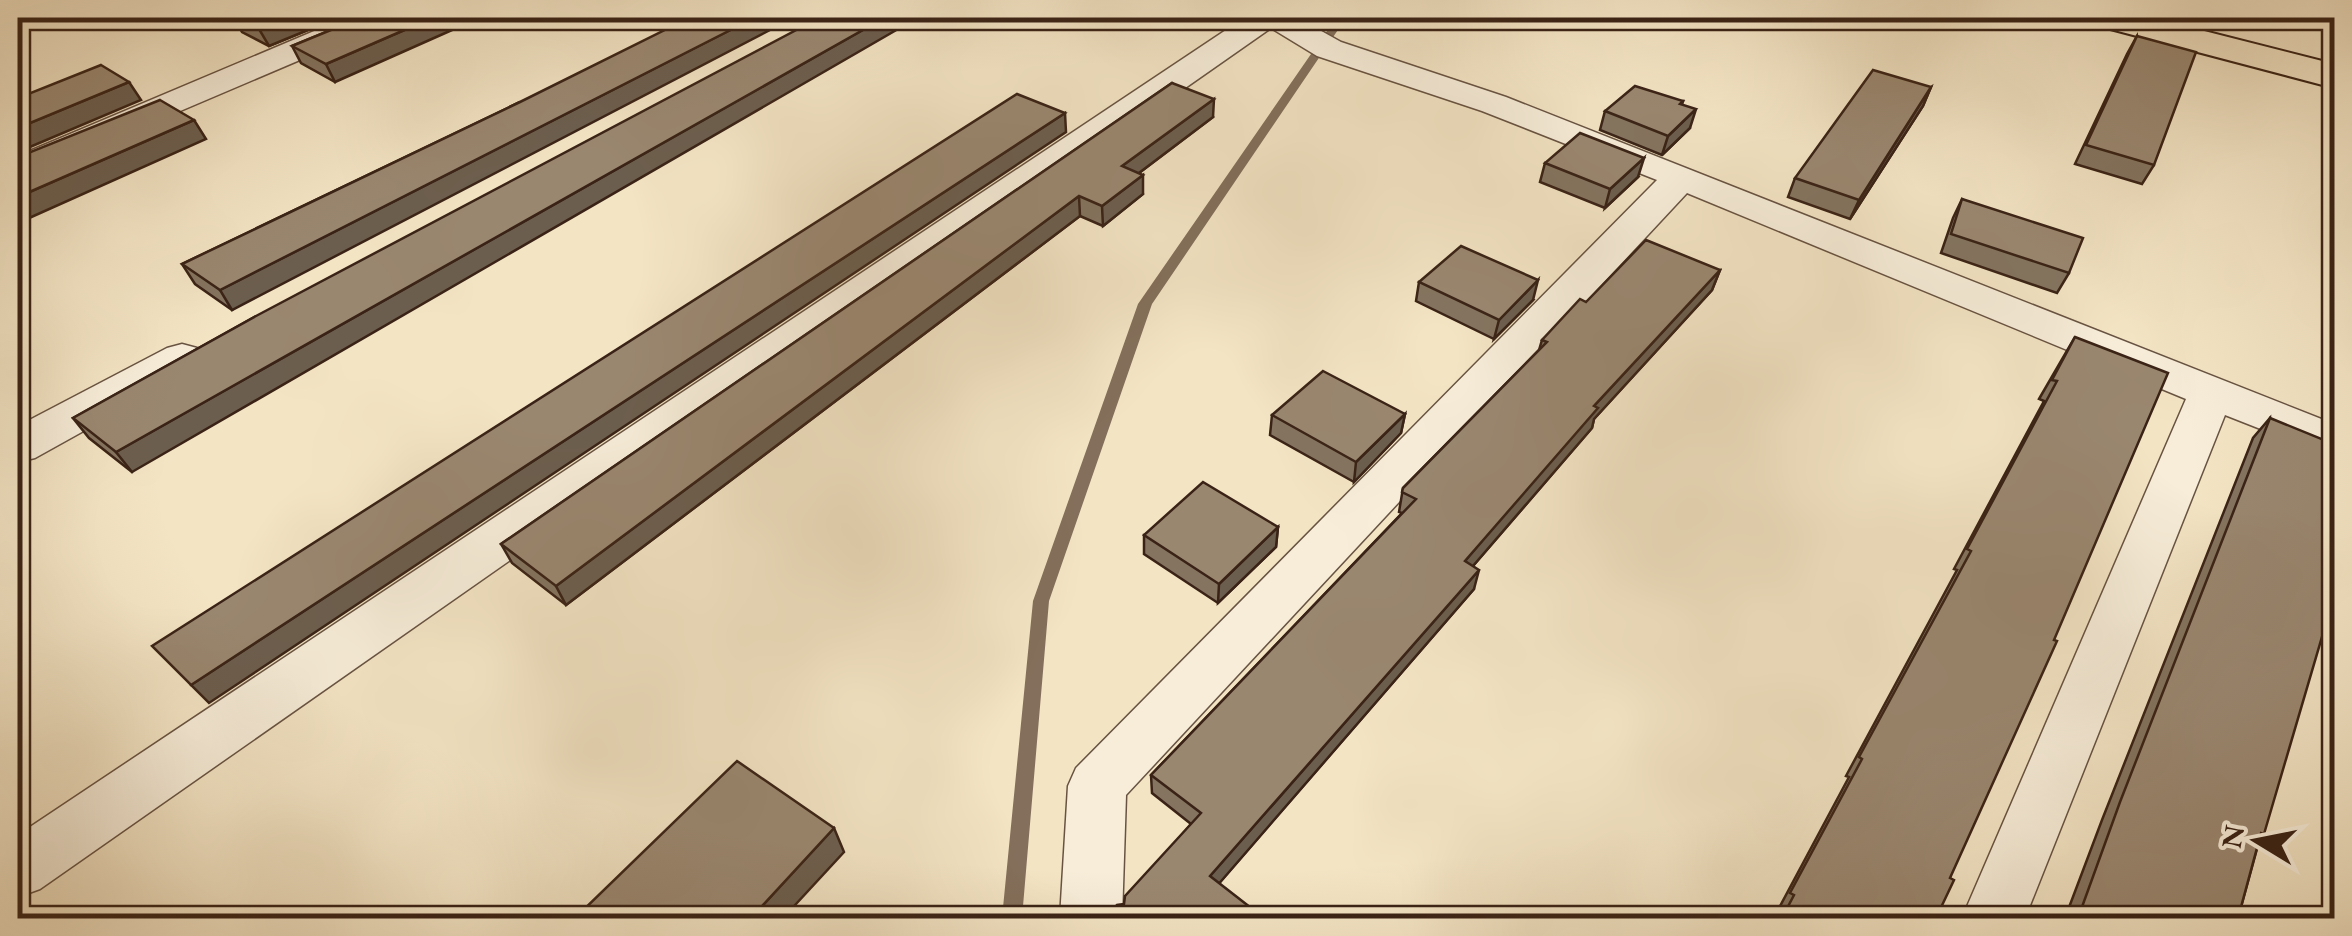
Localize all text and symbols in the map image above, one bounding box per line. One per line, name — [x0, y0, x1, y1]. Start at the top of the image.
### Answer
north arrow — [2207, 791, 2307, 891]
text: N — [2213, 822, 2252, 851]

